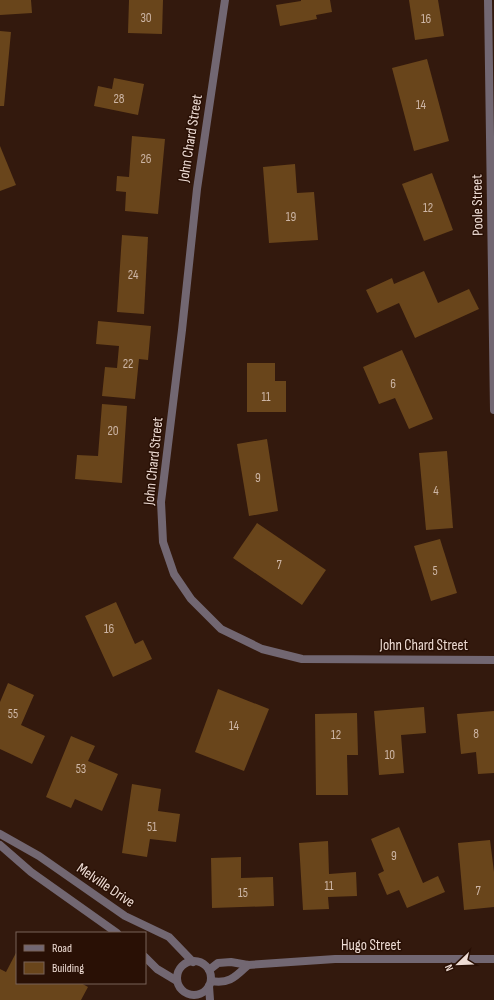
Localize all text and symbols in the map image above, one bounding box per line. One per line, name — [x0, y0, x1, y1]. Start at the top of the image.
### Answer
house number: 30 — [140, 10, 152, 26]
house number: 16 — [421, 11, 431, 27]
house number: 28 — [113, 91, 125, 107]
street label: John Chard Street — [174, 93, 207, 184]
house number: 14 — [416, 97, 427, 113]
house number: 26 — [140, 151, 152, 167]
street label: Poole Street — [467, 174, 488, 236]
house number: 12 — [423, 200, 433, 216]
house number: 19 — [286, 209, 296, 225]
house number: 24 — [128, 267, 139, 283]
house number: 22 — [123, 356, 133, 372]
house number: 6 — [390, 376, 396, 392]
house number: 11 — [261, 389, 271, 405]
street label: John Chard Street — [139, 416, 168, 507]
house number: 20 — [107, 423, 119, 439]
house number: 9 — [255, 470, 261, 486]
house number: 4 — [433, 483, 439, 499]
house number: 7 — [276, 557, 282, 573]
house number: 5 — [432, 563, 438, 579]
house number: 16 — [104, 621, 114, 637]
street label: John Chard Street — [379, 636, 469, 655]
house number: 55 — [8, 706, 18, 722]
house number: 14 — [229, 718, 240, 734]
house number: 8 — [473, 726, 479, 742]
house number: 12 — [331, 727, 341, 743]
house number: 10 — [385, 747, 395, 763]
house number: 53 — [76, 761, 86, 777]
house number: 51 — [147, 819, 157, 835]
house number: 9 — [391, 848, 397, 864]
street label: Melville Drive — [73, 859, 139, 912]
house number: 11 — [324, 878, 334, 894]
house number: 7 — [475, 883, 481, 899]
house number: 15 — [238, 885, 248, 901]
legend — [16, 932, 146, 984]
street label: Hugo Street — [341, 936, 401, 955]
text: Road — [52, 941, 72, 956]
north arrow — [438, 944, 478, 984]
text: Building — [52, 961, 84, 976]
text: N — [442, 962, 456, 973]

